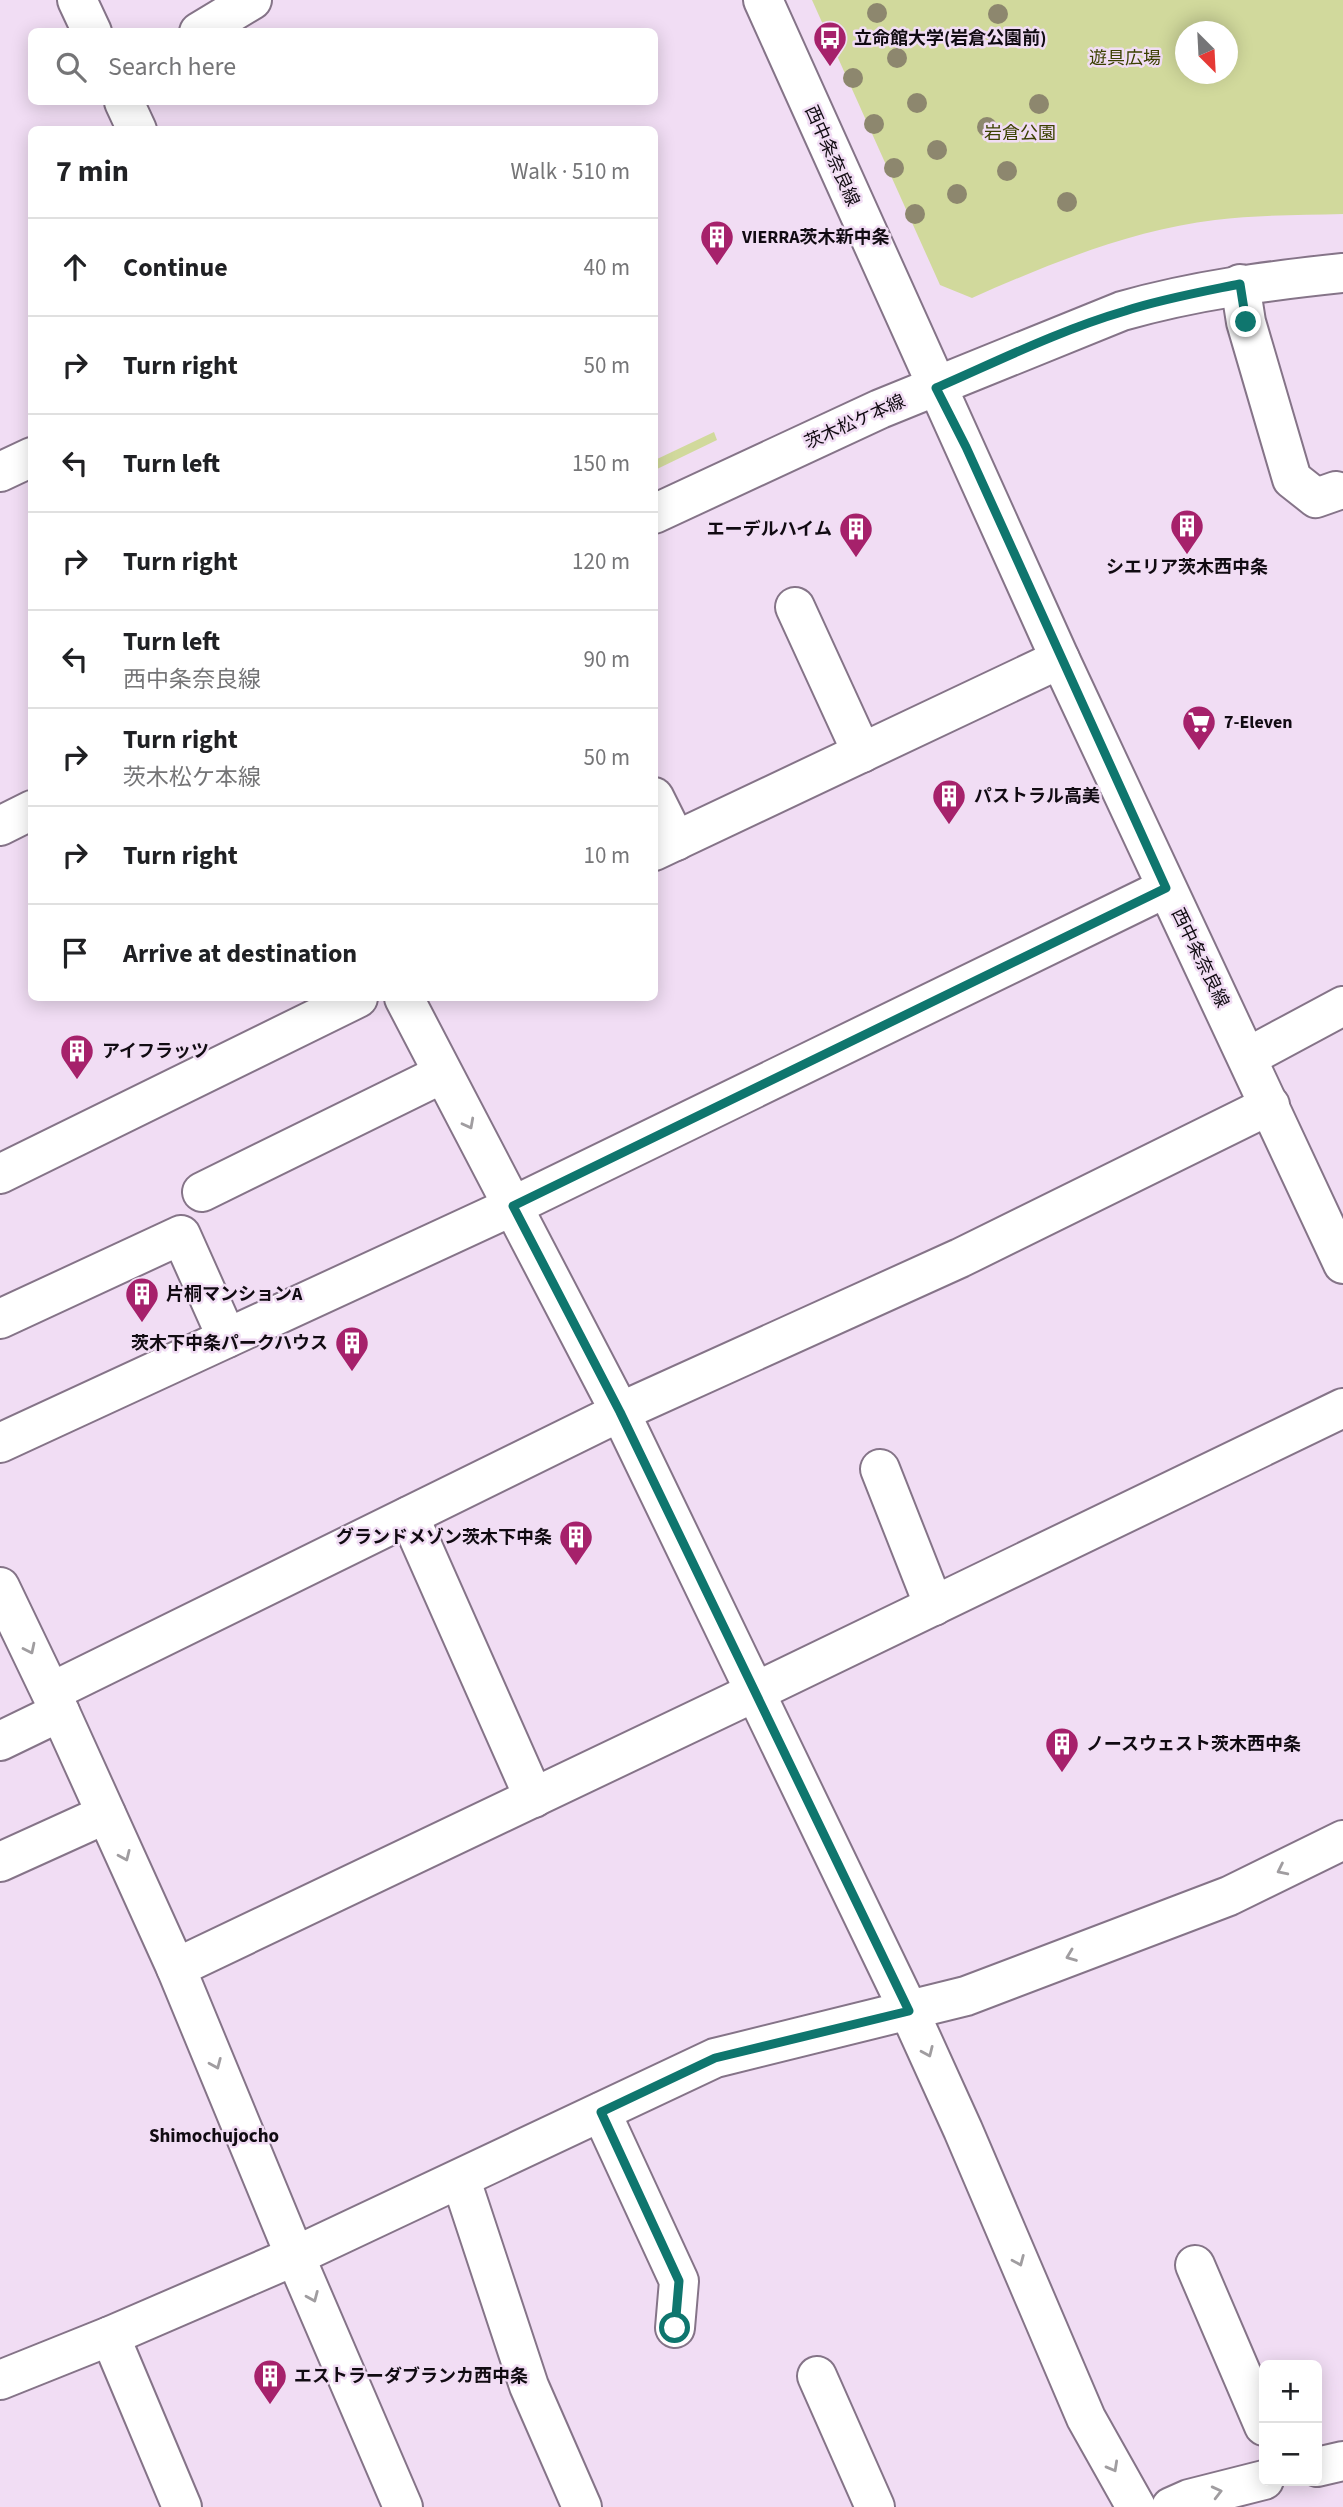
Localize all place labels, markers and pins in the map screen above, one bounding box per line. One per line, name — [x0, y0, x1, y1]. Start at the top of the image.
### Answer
bus stop icon: 立命館大学(岩倉公園前) — [811, 19, 849, 68]
place label: 立命館大学(岩倉公園前) — [854, 26, 1046, 51]
building icon: VIERRA茨木新中条 — [698, 218, 736, 267]
place label: VIERRA茨木新中条 — [741, 225, 890, 250]
building icon: シエリア茨木西中条 — [1168, 507, 1206, 556]
building icon: エーデルハイム — [837, 510, 875, 559]
place label: エーデルハイム — [707, 517, 832, 542]
place label: シエリア茨木西中条 — [1106, 555, 1268, 580]
supermarket icon: 7-Eleven — [1180, 703, 1218, 752]
place label: 7-Eleven — [1224, 710, 1293, 735]
building icon: パストラル高美 — [930, 777, 968, 826]
place label: パストラル高美 — [974, 784, 1100, 809]
building icon: アイフラッツ — [58, 1032, 96, 1081]
place label: アイフラッツ — [102, 1039, 209, 1064]
building icon: 片桐マンションA — [123, 1275, 161, 1324]
place label: 片桐マンションA — [166, 1282, 303, 1307]
building icon: 茨木下中条パークハウス — [333, 1324, 371, 1373]
place label: 茨木下中条パークハウス — [131, 1331, 328, 1356]
building icon: グランドメゾン茨木下中条 — [557, 1518, 595, 1567]
place label: グランドメゾン茨木下中条 — [336, 1525, 552, 1550]
building icon: ノースウェスト茨木西中条 — [1043, 1725, 1081, 1774]
place label: ノースウェスト茨木西中条 — [1086, 1732, 1301, 1757]
building icon: エストラーダブランカ西中条 — [251, 2357, 289, 2406]
place label: エストラーダブランカ西中条 — [294, 2364, 528, 2389]

